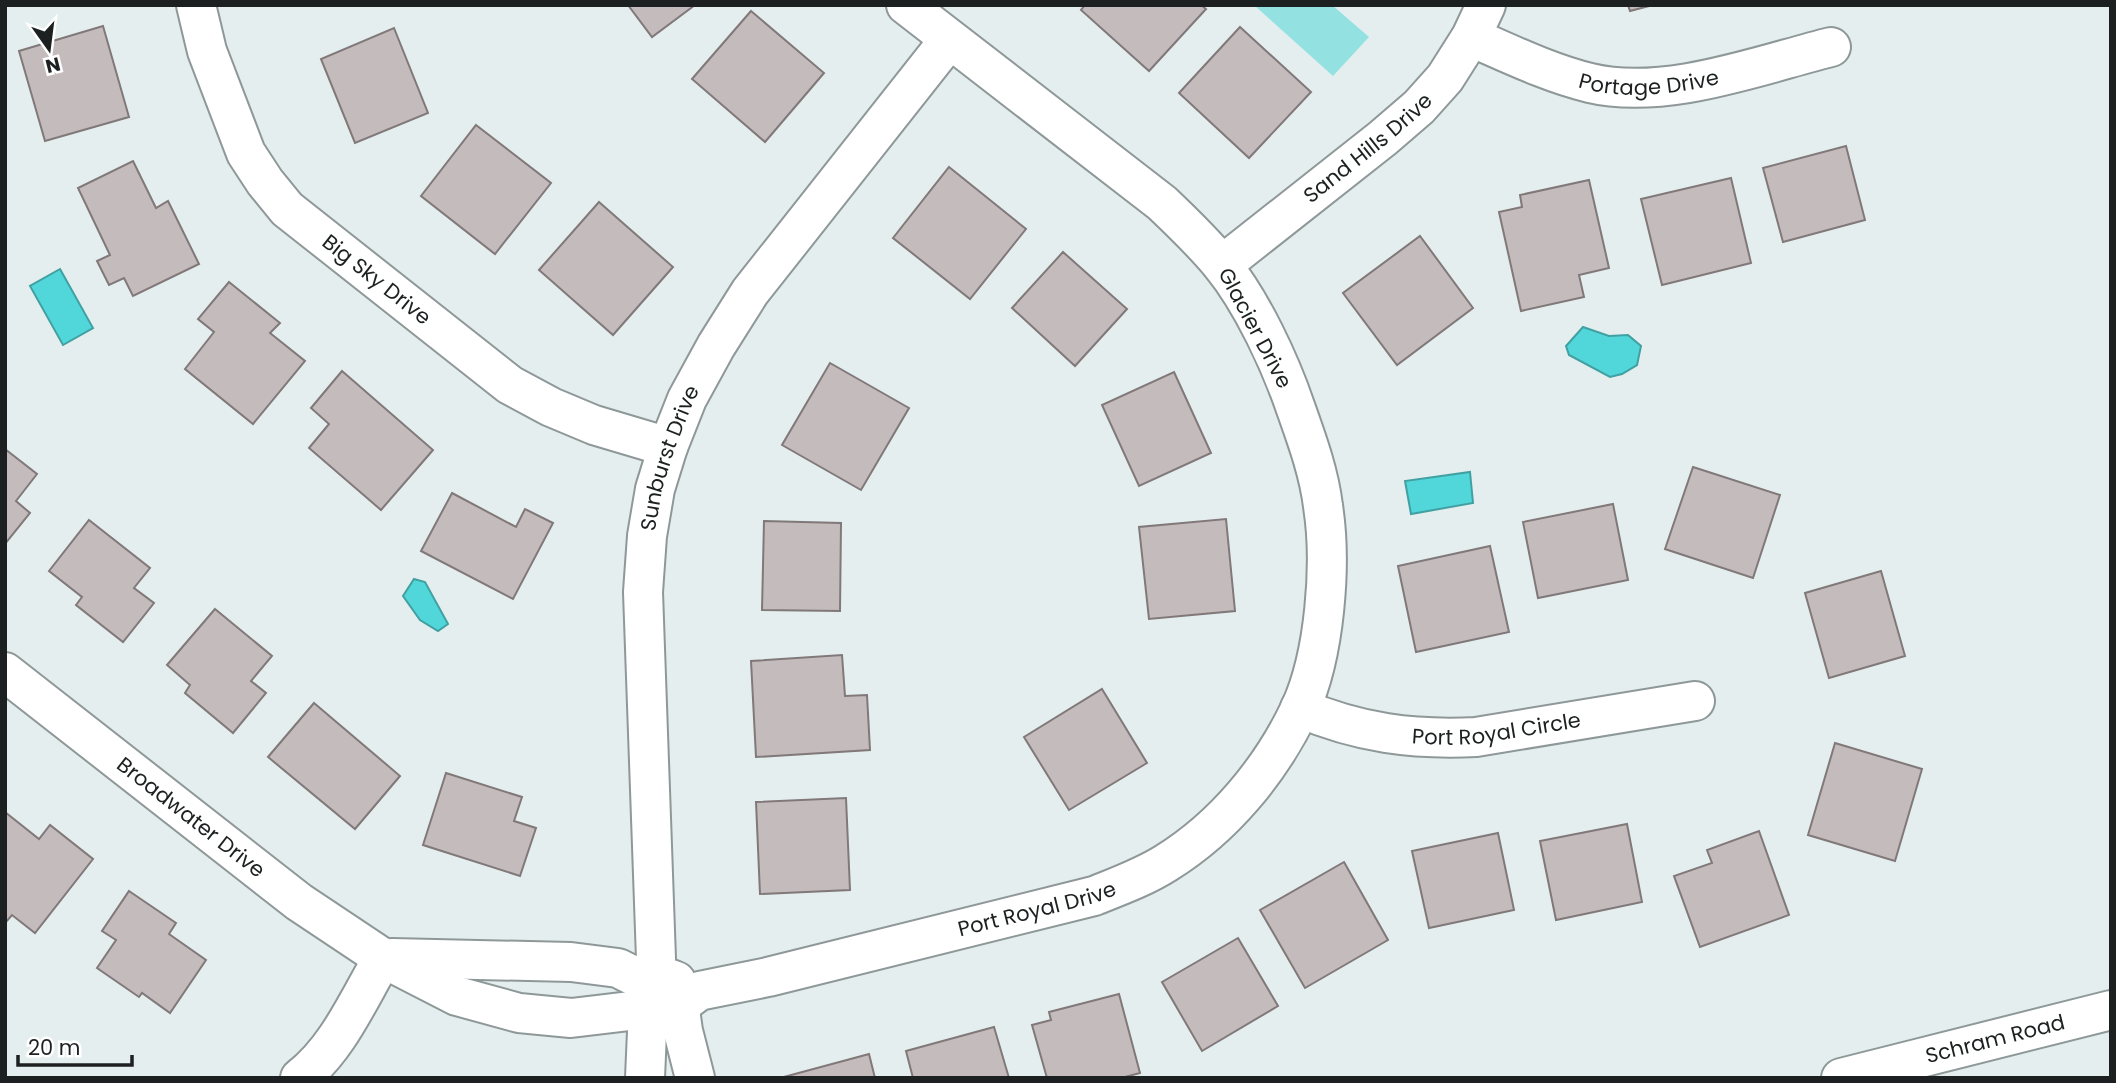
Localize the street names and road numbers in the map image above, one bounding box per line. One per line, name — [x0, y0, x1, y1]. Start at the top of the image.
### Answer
street label: Portage Drive — [1576, 62, 1721, 102]
street label: Sand Hills Drive — [1297, 87, 1439, 209]
street label: Big Sky Drive — [316, 227, 437, 331]
street label: Glacier Drive — [1211, 262, 1299, 393]
street label: Sunburst Drive — [633, 380, 706, 533]
street label: Port Royal Circle — [1411, 705, 1583, 752]
street label: Broadwater Drive — [111, 750, 271, 884]
street label: Port Royal Drive — [955, 874, 1120, 943]
street label: Schram Road — [1922, 1007, 2068, 1070]

